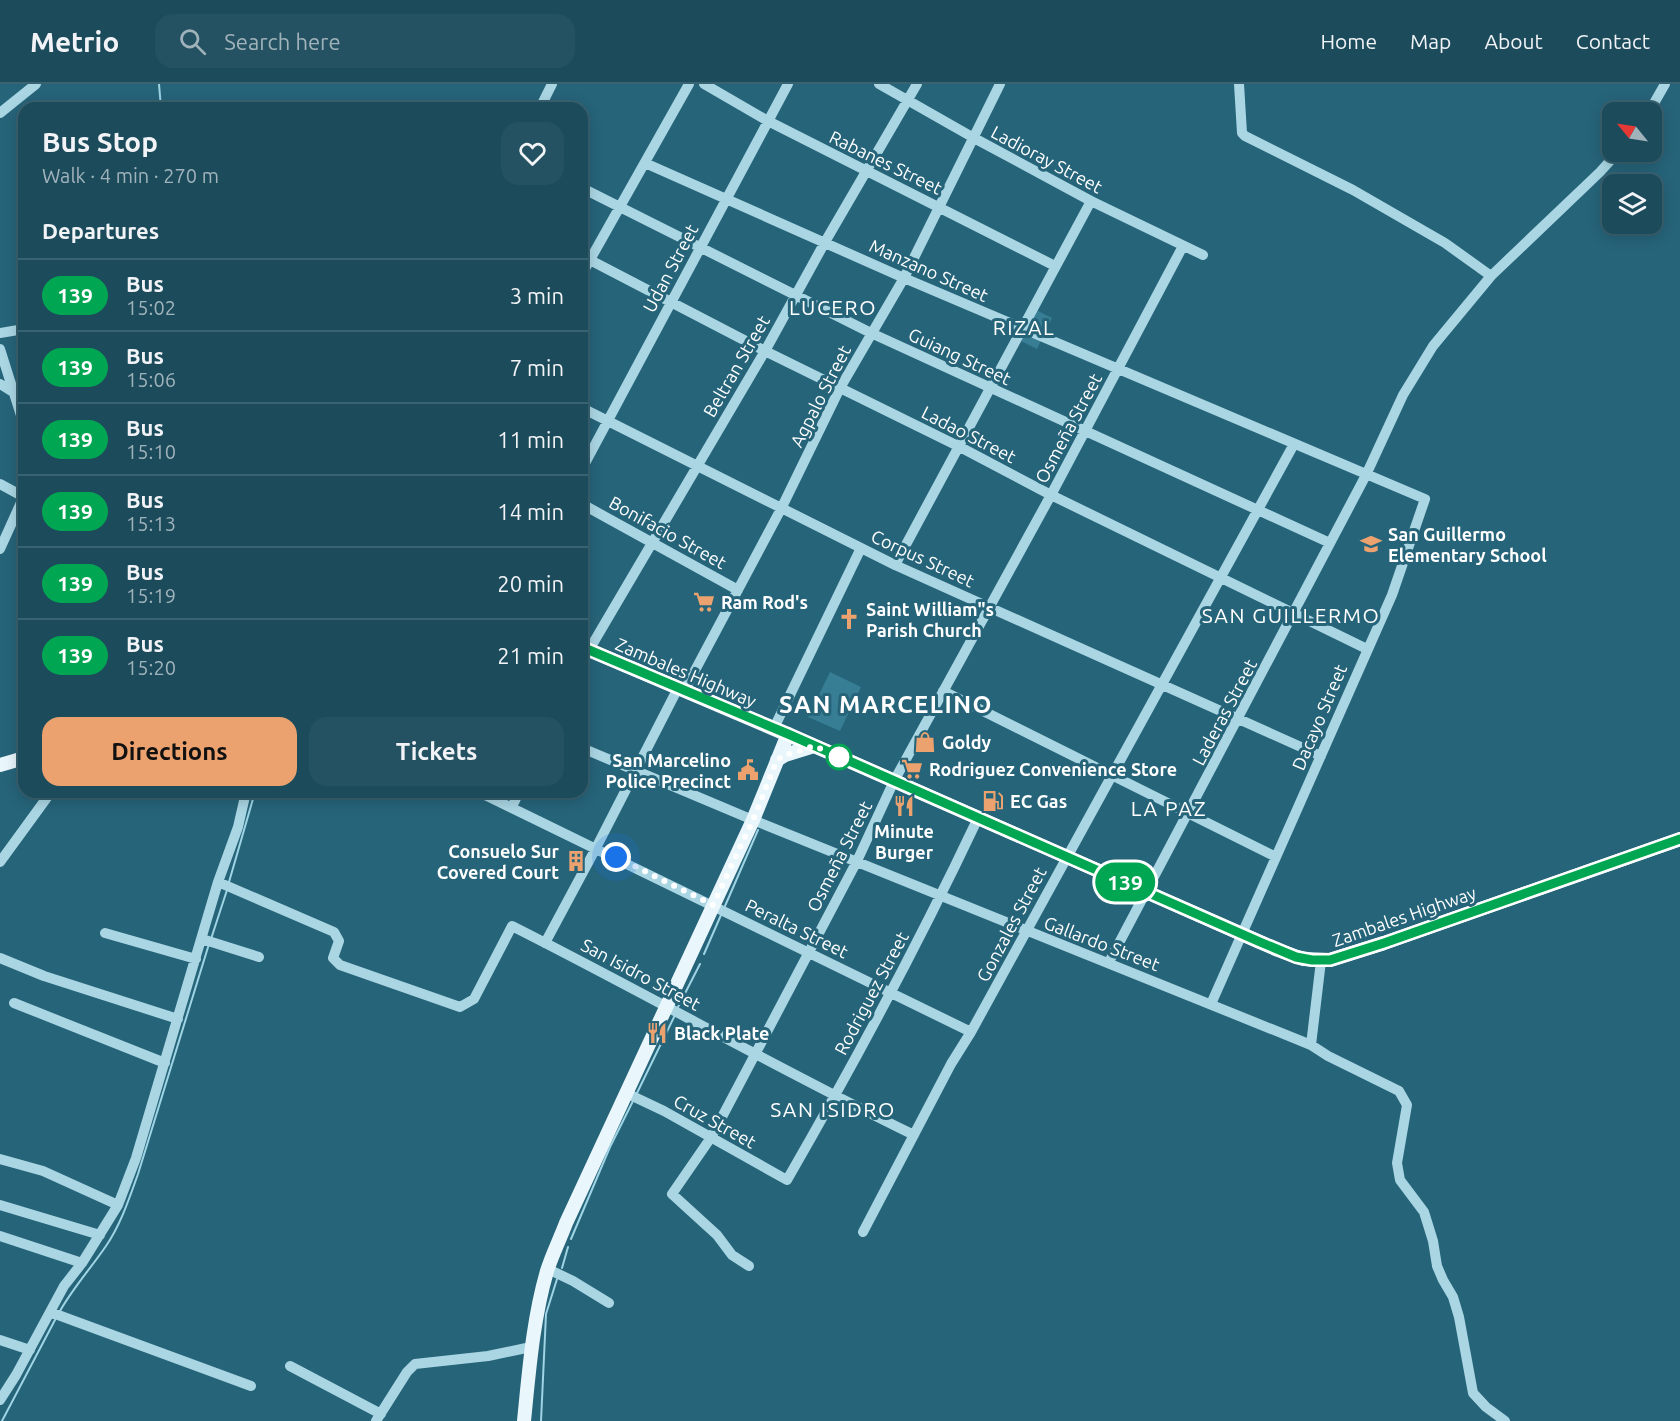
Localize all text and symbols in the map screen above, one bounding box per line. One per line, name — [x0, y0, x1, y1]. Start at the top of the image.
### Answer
search box — [155, 14, 575, 68]
icon: search — [176, 25, 209, 58]
text: Metrio — [30, 26, 119, 57]
text: Search here — [224, 29, 341, 54]
text: Home — [1320, 29, 1377, 53]
text: Map — [1410, 29, 1451, 53]
text: About — [1484, 29, 1543, 53]
text: Contact — [1576, 29, 1650, 53]
north arrow — [1602, 102, 1662, 162]
map controls — [1602, 102, 1662, 234]
street label: Ladioray Street — [988, 121, 1106, 197]
button: heart — [501, 122, 564, 185]
text: Bus Stop — [42, 126, 158, 157]
street label: Rabanes Street — [827, 126, 945, 198]
text: Walk · 4 min · 270 m — [42, 164, 219, 187]
button: layers — [1602, 174, 1662, 234]
text: Departures — [42, 218, 159, 243]
street label: Udan Street — [638, 221, 702, 315]
street label: Manzano Street — [867, 235, 991, 305]
text: Bus — [126, 271, 164, 296]
text: 139 — [57, 283, 93, 307]
text: 3 min — [510, 283, 564, 308]
district label: LUCERO — [789, 295, 877, 319]
text: 15:02 — [126, 296, 176, 319]
street label: Beltran Street — [699, 312, 773, 420]
district label: RIZAL — [993, 315, 1055, 339]
street label: Guiang Street — [906, 324, 1014, 388]
street label: Agpalo Street — [786, 342, 854, 450]
text: Bus — [126, 343, 164, 368]
text: 139 — [57, 355, 93, 379]
text: 7 min — [510, 355, 564, 380]
text: 15:06 — [126, 368, 176, 391]
street label: Osmeña Street — [1031, 370, 1105, 486]
street label: Ladao Street — [919, 402, 1019, 466]
text: Bus — [126, 415, 164, 440]
text: 139 — [57, 427, 93, 451]
text: 11 min — [497, 427, 564, 452]
text: 15:10 — [126, 440, 176, 463]
text: Bus — [126, 487, 164, 512]
street label: Bonifacio Street — [606, 492, 730, 572]
text: 139 — [57, 499, 93, 523]
text: 14 min — [497, 499, 564, 524]
text: 15:13 — [126, 512, 176, 535]
place label: San Guillermo Elementary School — [1388, 524, 1547, 565]
street label: Corpus Street — [868, 525, 978, 591]
school or university icon: San Guillermo Elementary School — [1359, 532, 1383, 556]
text: Bus — [126, 559, 164, 584]
text: 139 — [57, 571, 93, 595]
text: 20 min — [497, 571, 564, 596]
text: 15:19 — [126, 584, 176, 607]
supermarket icon: Ram Rod's — [692, 590, 716, 614]
place label: Ram Rod's — [721, 592, 808, 612]
place label: Saint William"s Parish Church — [866, 599, 994, 640]
district label: SAN GUILLERMO — [1202, 603, 1380, 627]
church icon: Saint William"s Parish Church — [837, 607, 861, 631]
text: Bus — [126, 631, 164, 656]
street label: Zambales Highway — [613, 633, 760, 711]
text: 139 — [57, 643, 93, 667]
text: 21 min — [497, 643, 564, 668]
text: 15:20 — [126, 656, 176, 679]
street label: Laderas Street — [1188, 656, 1260, 768]
street label: Dacayo Street — [1288, 661, 1350, 773]
district label: SAN MARCELINO — [779, 691, 993, 718]
button: Directions — [42, 717, 297, 786]
button: Tickets — [309, 717, 564, 786]
shop icon: Goldy — [913, 730, 937, 754]
place label: Goldy — [942, 732, 992, 752]
unlabelled marker — [826, 744, 852, 770]
place label: San Marcelino Police Precinct — [605, 750, 731, 791]
supermarket icon: Rodriguez Convenience Store — [900, 757, 924, 781]
public building icon: San Marcelino Police Precinct — [736, 758, 760, 782]
place label: Rodriguez Convenience Store — [929, 759, 1177, 779]
fuel station icon: EC Gas — [981, 789, 1005, 813]
place label: EC Gas — [1010, 791, 1067, 811]
restaurant icon: Minute Burger — [892, 794, 916, 818]
district label: LA PAZ — [1131, 796, 1207, 820]
street label: Osmeña Street — [803, 797, 875, 915]
place label: Minute Burger — [874, 821, 934, 862]
place label: Consuelo Sur Covered Court — [437, 841, 560, 882]
your location — [601, 842, 631, 872]
building icon: Consuelo Sur Covered Court — [564, 849, 588, 873]
line badge: 139 — [1090, 862, 1160, 902]
street label: Gonzales Street — [972, 863, 1050, 985]
text: 139 — [1107, 870, 1143, 894]
street label: Zambales Highway — [1329, 882, 1479, 950]
street label: Peralta Street — [742, 895, 852, 961]
street label: Gallardo Street — [1041, 912, 1163, 974]
street label: Rodriguez Street — [830, 928, 912, 1058]
street label: San Isidro Street — [578, 934, 704, 1014]
restaurant icon: Black Plate — [645, 1021, 669, 1045]
place label: Black Plate — [674, 1023, 769, 1043]
street label: Cruz Street — [670, 1090, 760, 1152]
district label: SAN ISIDRO — [770, 1097, 896, 1121]

